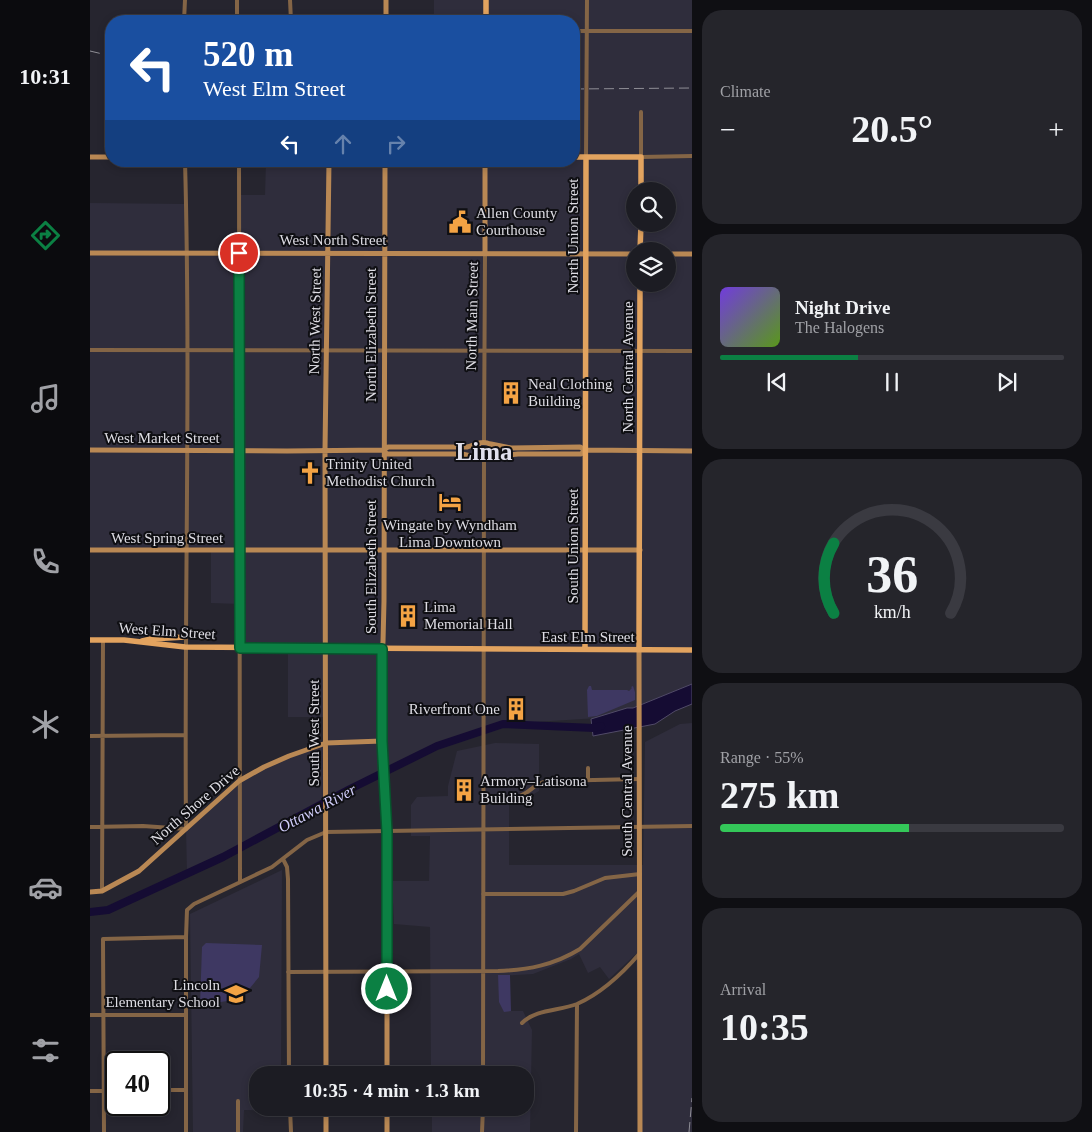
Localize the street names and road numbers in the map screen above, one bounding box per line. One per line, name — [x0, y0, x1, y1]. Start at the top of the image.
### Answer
street label: North Union Street — [565, 178, 581, 293]
street label: West North Street — [279, 232, 387, 248]
street label: North Main Street — [463, 260, 481, 371]
street label: North West Street — [306, 267, 324, 375]
street label: North Elizabeth Street — [363, 267, 379, 402]
street label: North Central Avenue — [620, 301, 636, 433]
street label: West Market Street — [104, 430, 221, 446]
street label: South Union Street — [565, 488, 581, 604]
street label: South Elizabeth Street — [363, 499, 379, 634]
street label: West Spring Street — [111, 530, 224, 546]
street label: West Elm Street — [118, 620, 217, 642]
street label: East Elm Street — [541, 629, 635, 645]
street label: South West Street — [306, 679, 322, 786]
street label: South Central Avenue — [619, 725, 635, 857]
street label: North Shore Drive — [148, 762, 243, 848]

